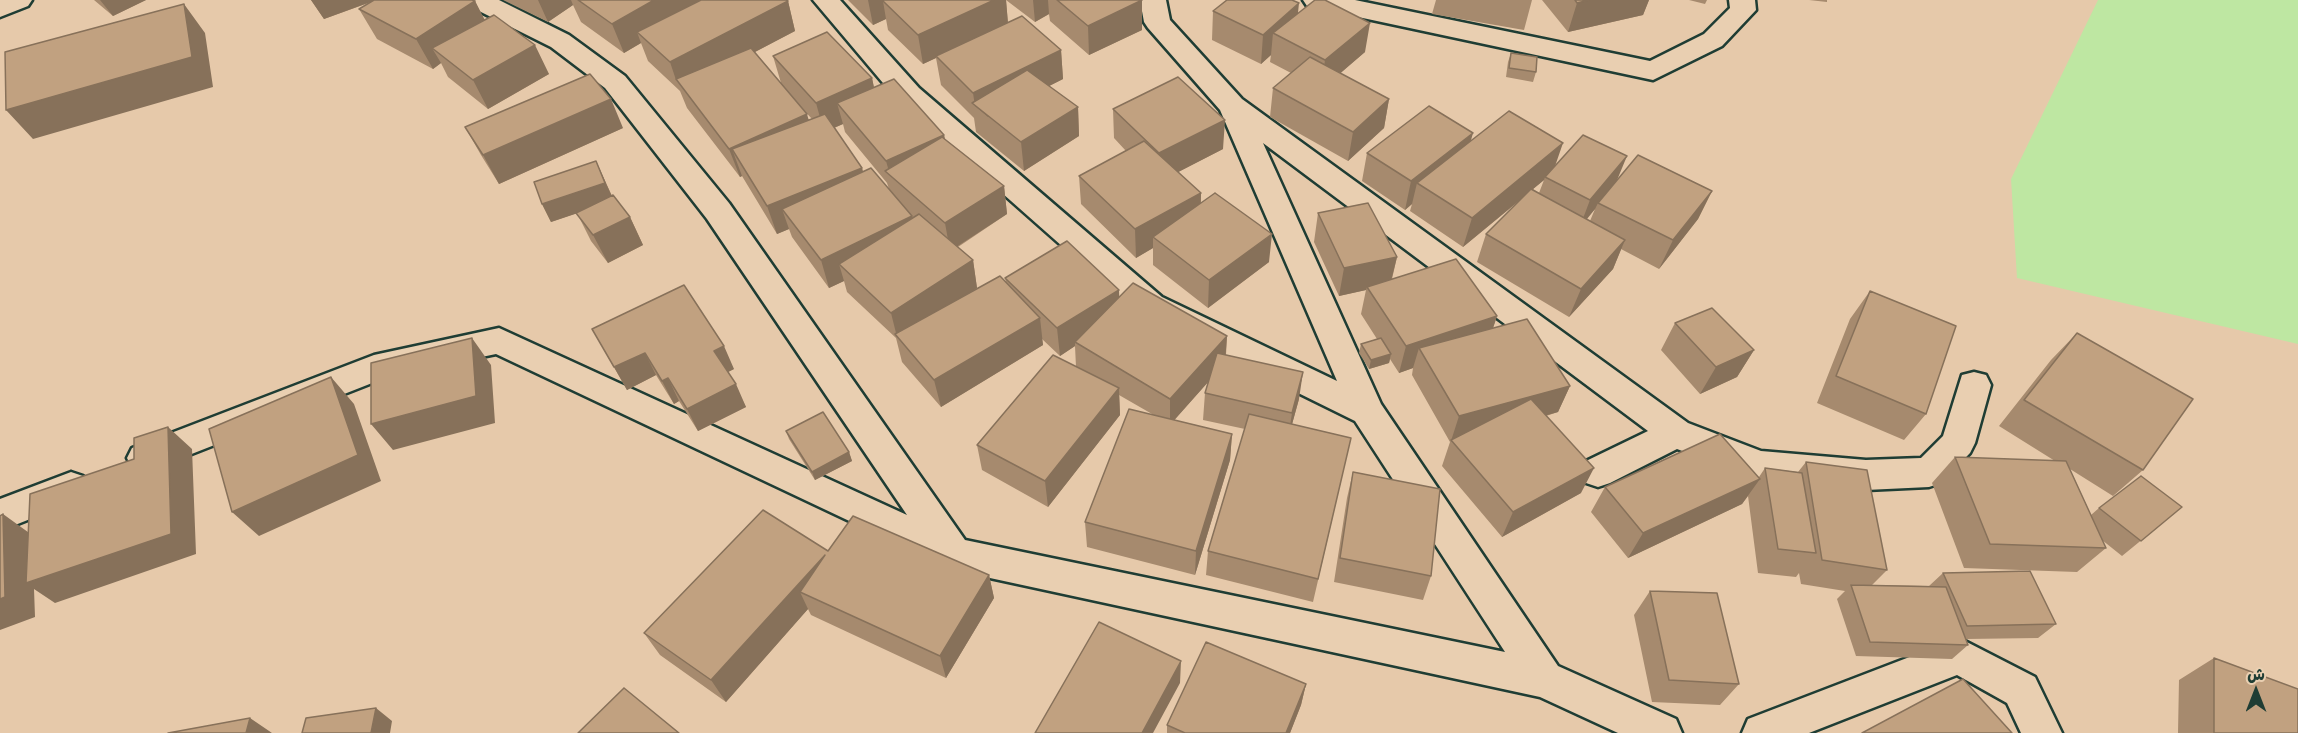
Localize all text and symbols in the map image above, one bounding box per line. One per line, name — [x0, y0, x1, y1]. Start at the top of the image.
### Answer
north arrow — [2226, 661, 2286, 721]
text: ش — [2247, 661, 2265, 685]

